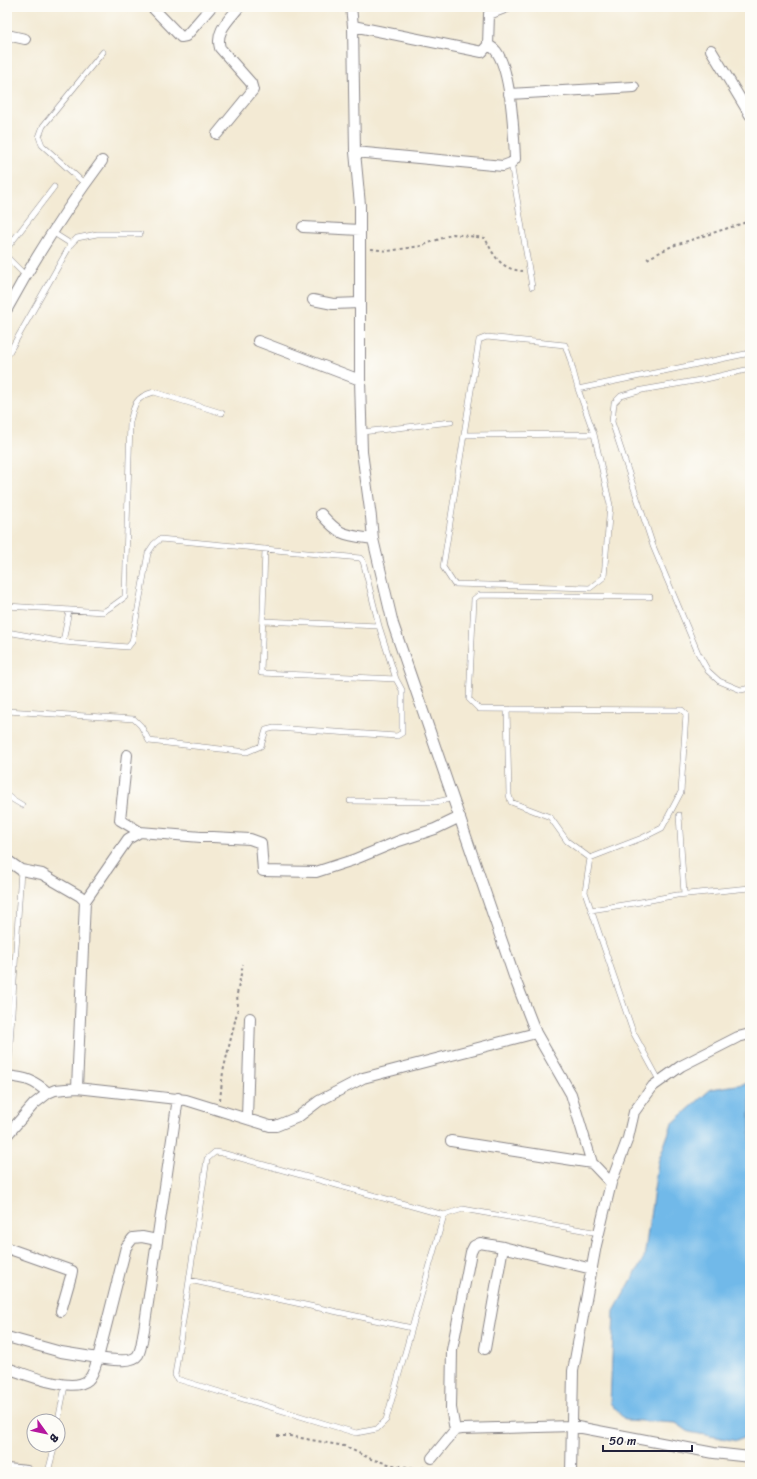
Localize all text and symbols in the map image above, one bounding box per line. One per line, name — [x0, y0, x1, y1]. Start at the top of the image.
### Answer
north arrow — [26, 1413, 66, 1453]
scale bar — [603, 1427, 692, 1453]
text: B — [44, 1430, 64, 1446]
text: 50 m — [609, 1430, 636, 1452]

